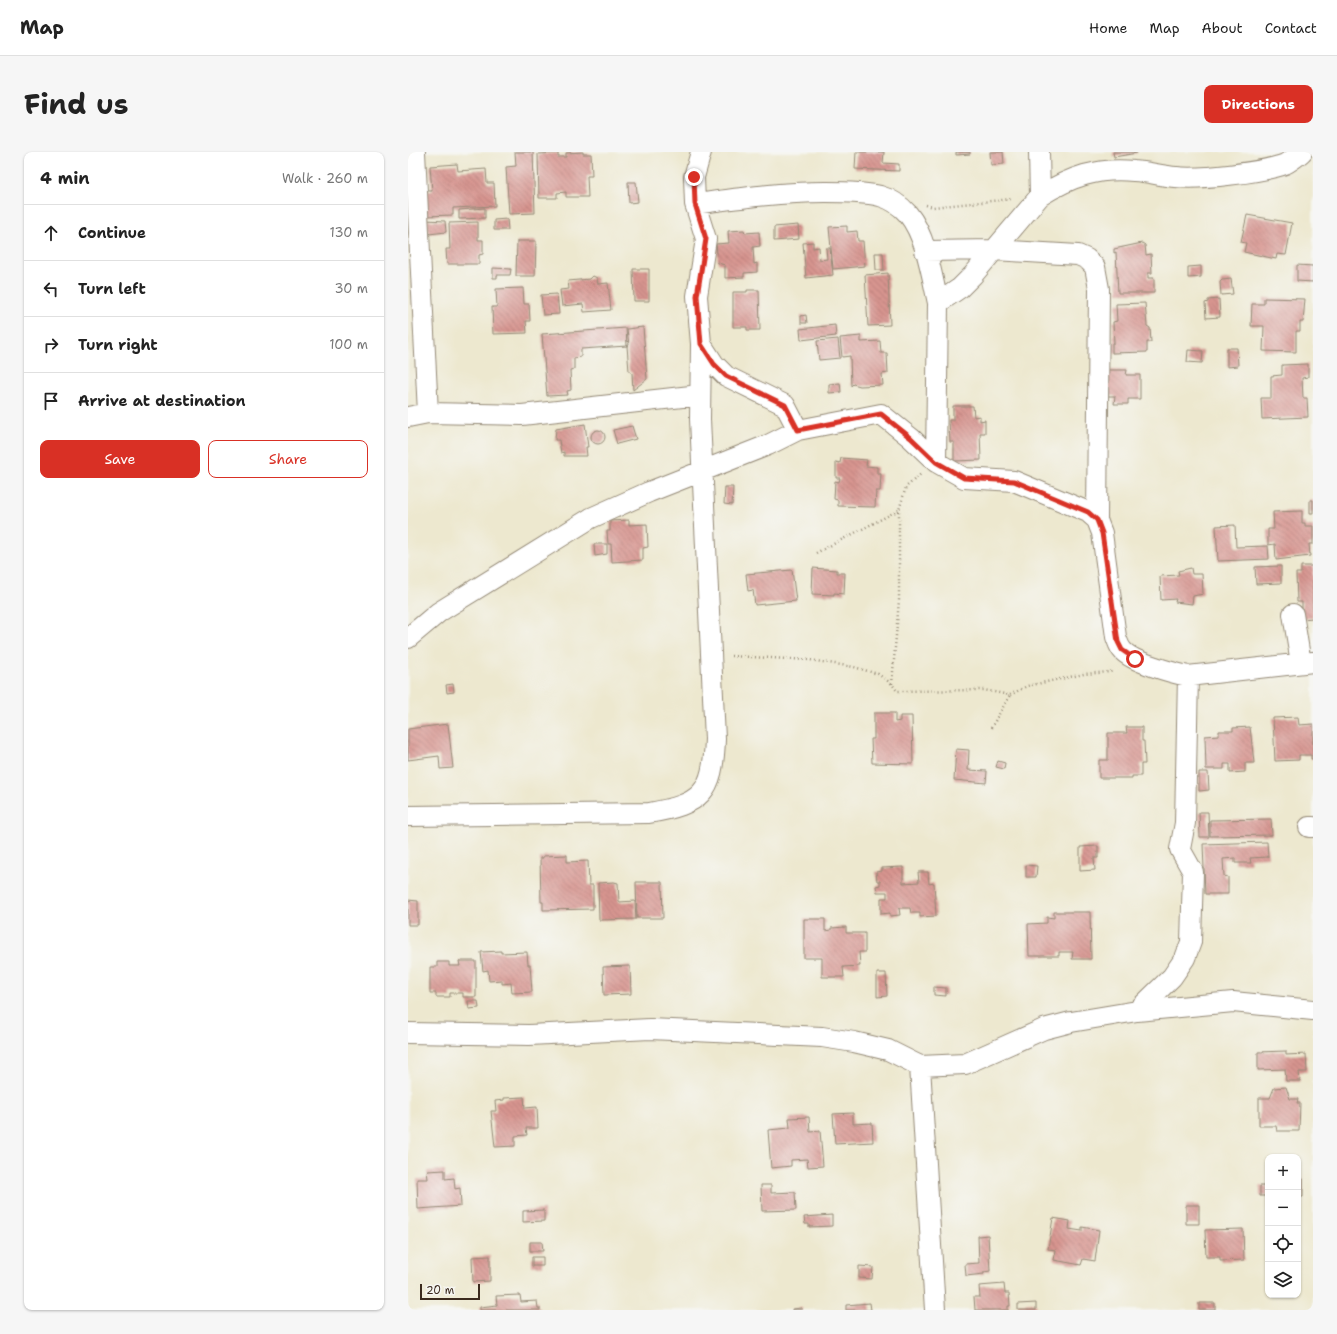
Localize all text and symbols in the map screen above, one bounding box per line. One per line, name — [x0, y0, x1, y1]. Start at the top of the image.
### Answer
text: Map — [20, 15, 64, 40]
text: Home — [1089, 19, 1128, 37]
text: Map — [1150, 19, 1180, 37]
text: About — [1202, 19, 1243, 37]
text: Contact — [1265, 19, 1317, 37]
text: Find us — [24, 85, 129, 123]
button: Directions — [1204, 85, 1313, 123]
text: 4 min — [40, 167, 90, 189]
route end — [685, 168, 703, 186]
text: Walk · 260 m — [282, 170, 368, 187]
icon: ahead — [40, 222, 62, 244]
text: Continue — [78, 223, 146, 243]
text: 130 m — [330, 224, 368, 241]
icon: left — [40, 278, 62, 300]
text: Turn left — [78, 279, 146, 299]
text: 30 m — [334, 280, 368, 297]
icon: right — [40, 334, 62, 356]
text: Turn right — [78, 335, 158, 355]
text: 100 m — [329, 336, 368, 353]
icon: arrive — [40, 390, 62, 412]
text: Arrive at destination — [78, 391, 246, 411]
button: Save — [40, 440, 200, 478]
button: Share — [208, 440, 368, 478]
route start — [1126, 650, 1144, 668]
map controls — [1265, 1154, 1301, 1298]
button: + — [1265, 1154, 1301, 1190]
button: − — [1265, 1190, 1301, 1226]
button: locate — [1265, 1226, 1301, 1262]
button: layers — [1265, 1262, 1301, 1298]
scale bar — [420, 1282, 480, 1301]
text: 20 m — [426, 1283, 454, 1298]

